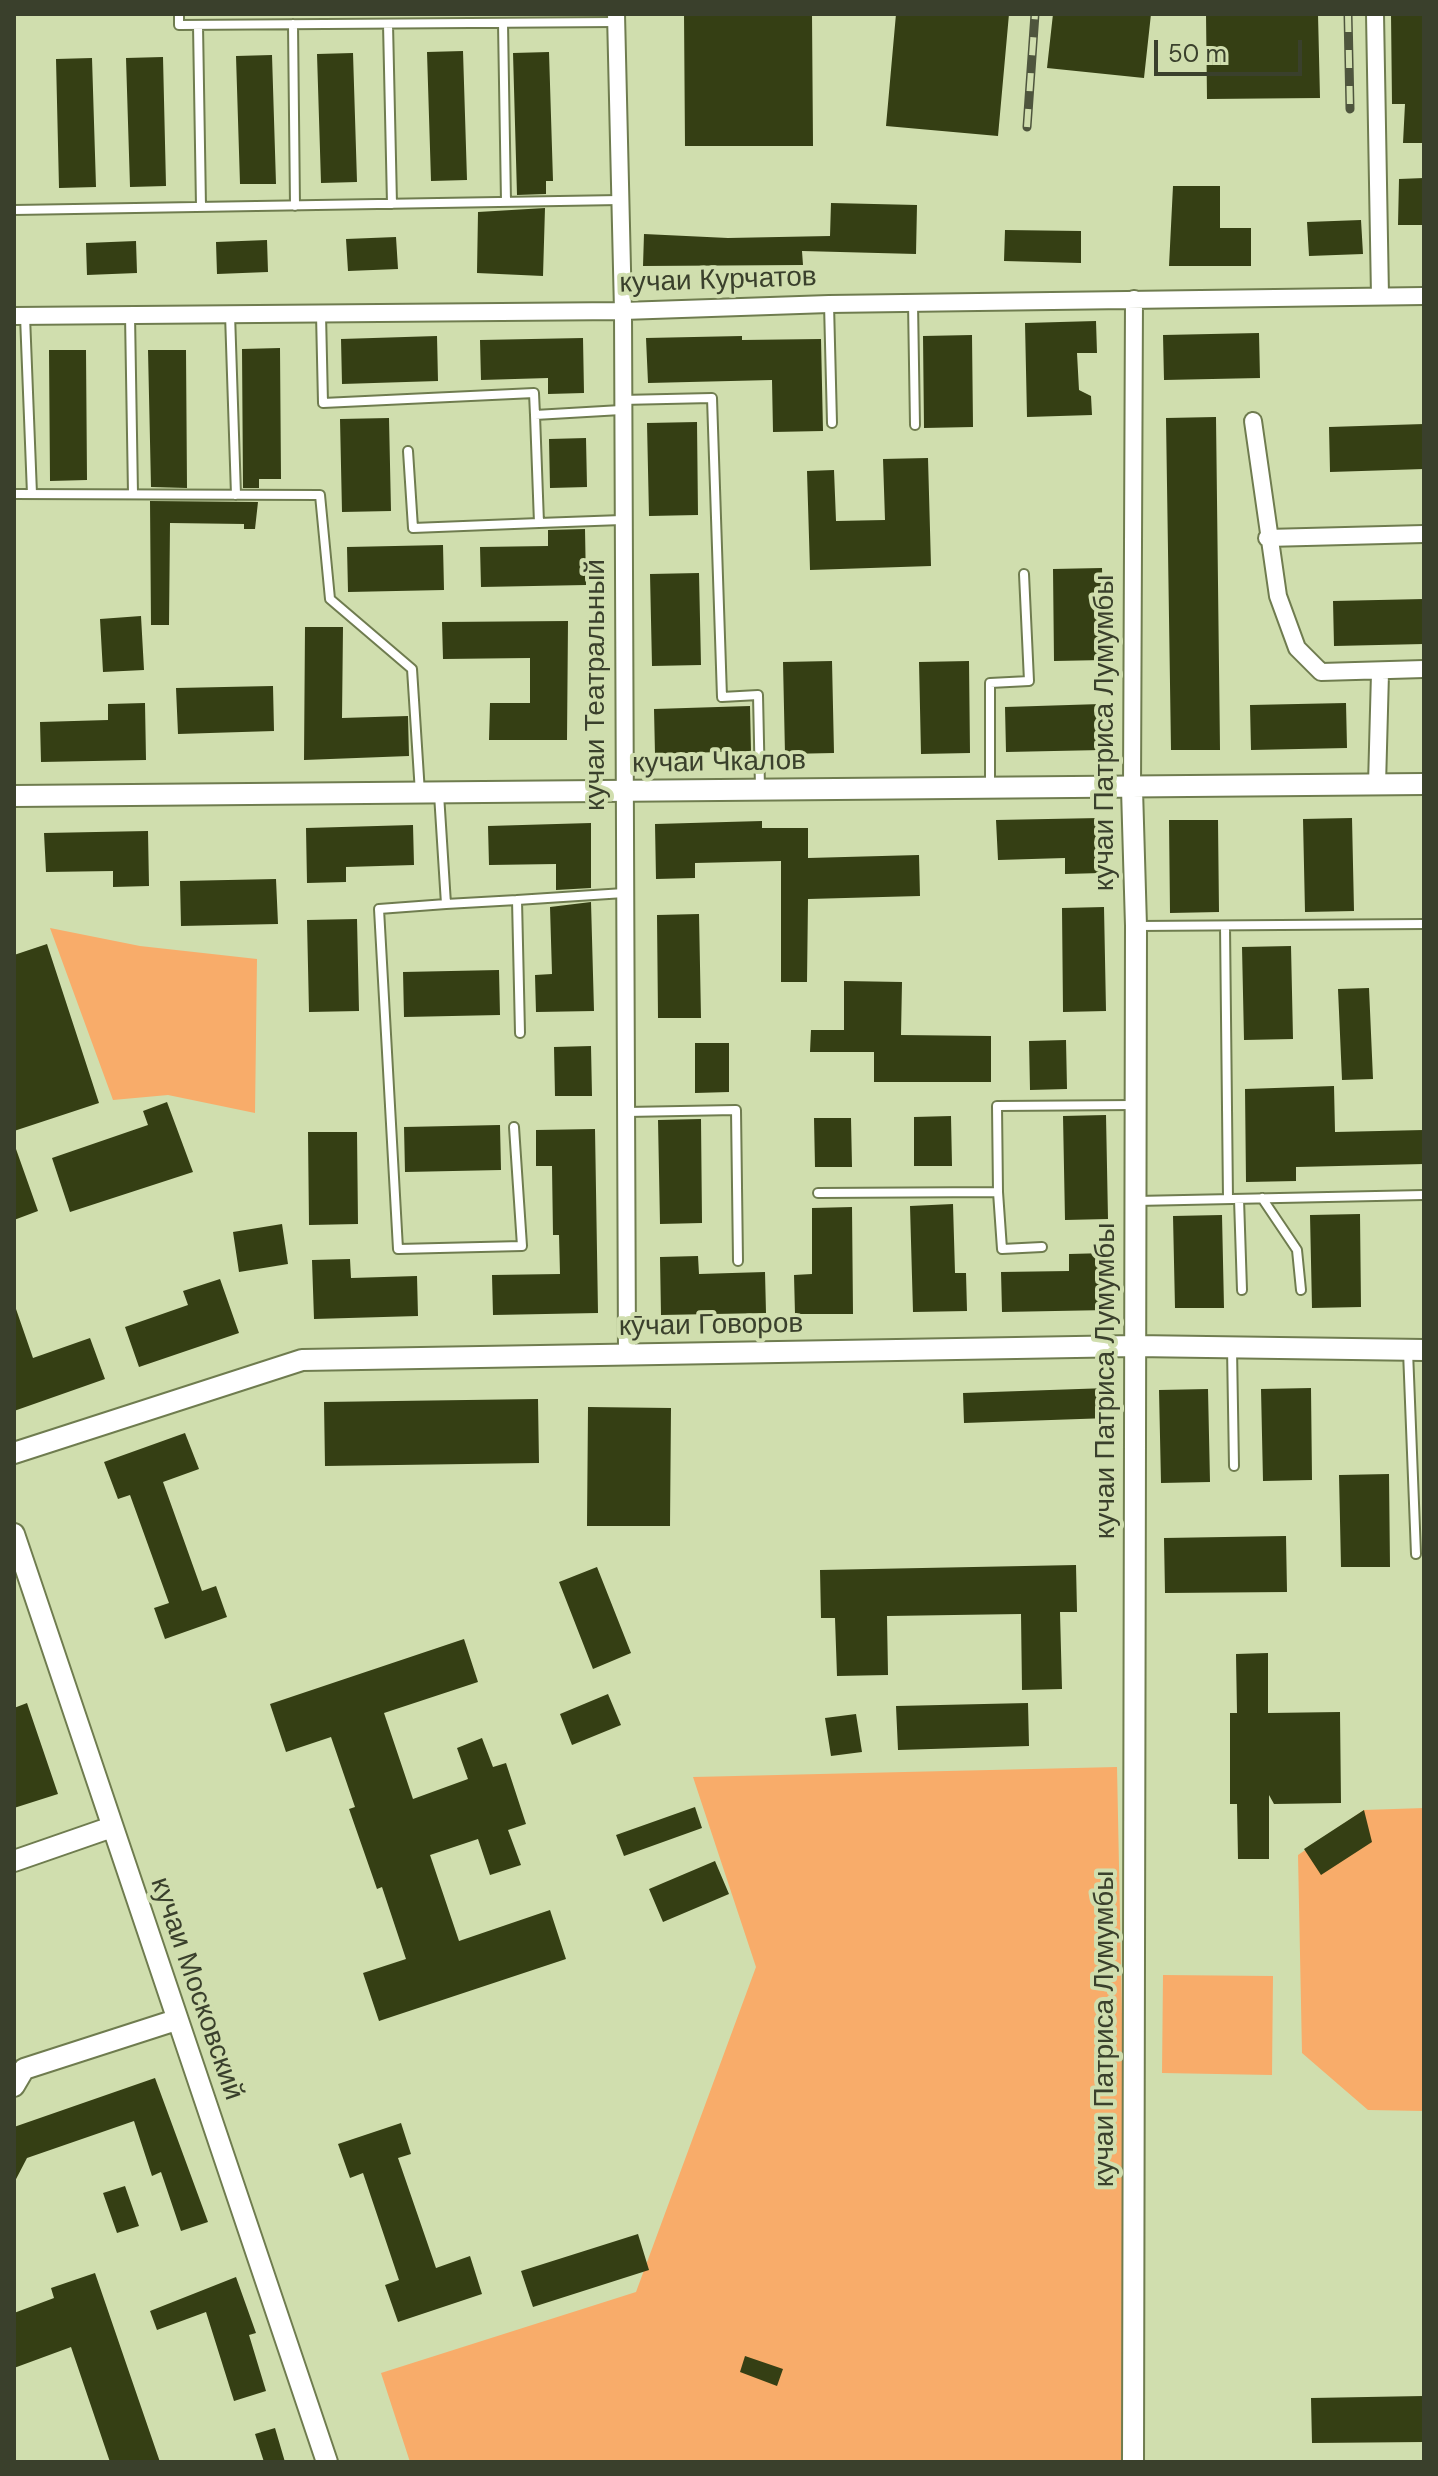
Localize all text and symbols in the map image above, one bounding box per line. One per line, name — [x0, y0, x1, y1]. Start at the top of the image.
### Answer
scale bar — [1158, 24, 1306, 74]
text: 50 m — [1168, 38, 1227, 69]
street label: кучаи Курчатов — [619, 261, 817, 301]
street label: кучаи Театральный — [580, 559, 614, 811]
street label: кучаи Патриса Лумумбы — [1089, 575, 1123, 891]
street label: кучаи Чкалов — [632, 745, 806, 781]
street label: кучаи Патриса Лумумбы — [1090, 1223, 1124, 1539]
street label: кӯчаи Говоров — [618, 1308, 804, 1344]
street label: кучаи Патриса Лумумбы — [1089, 1871, 1123, 2187]
street label: кучаи Московский — [142, 1873, 250, 2105]

